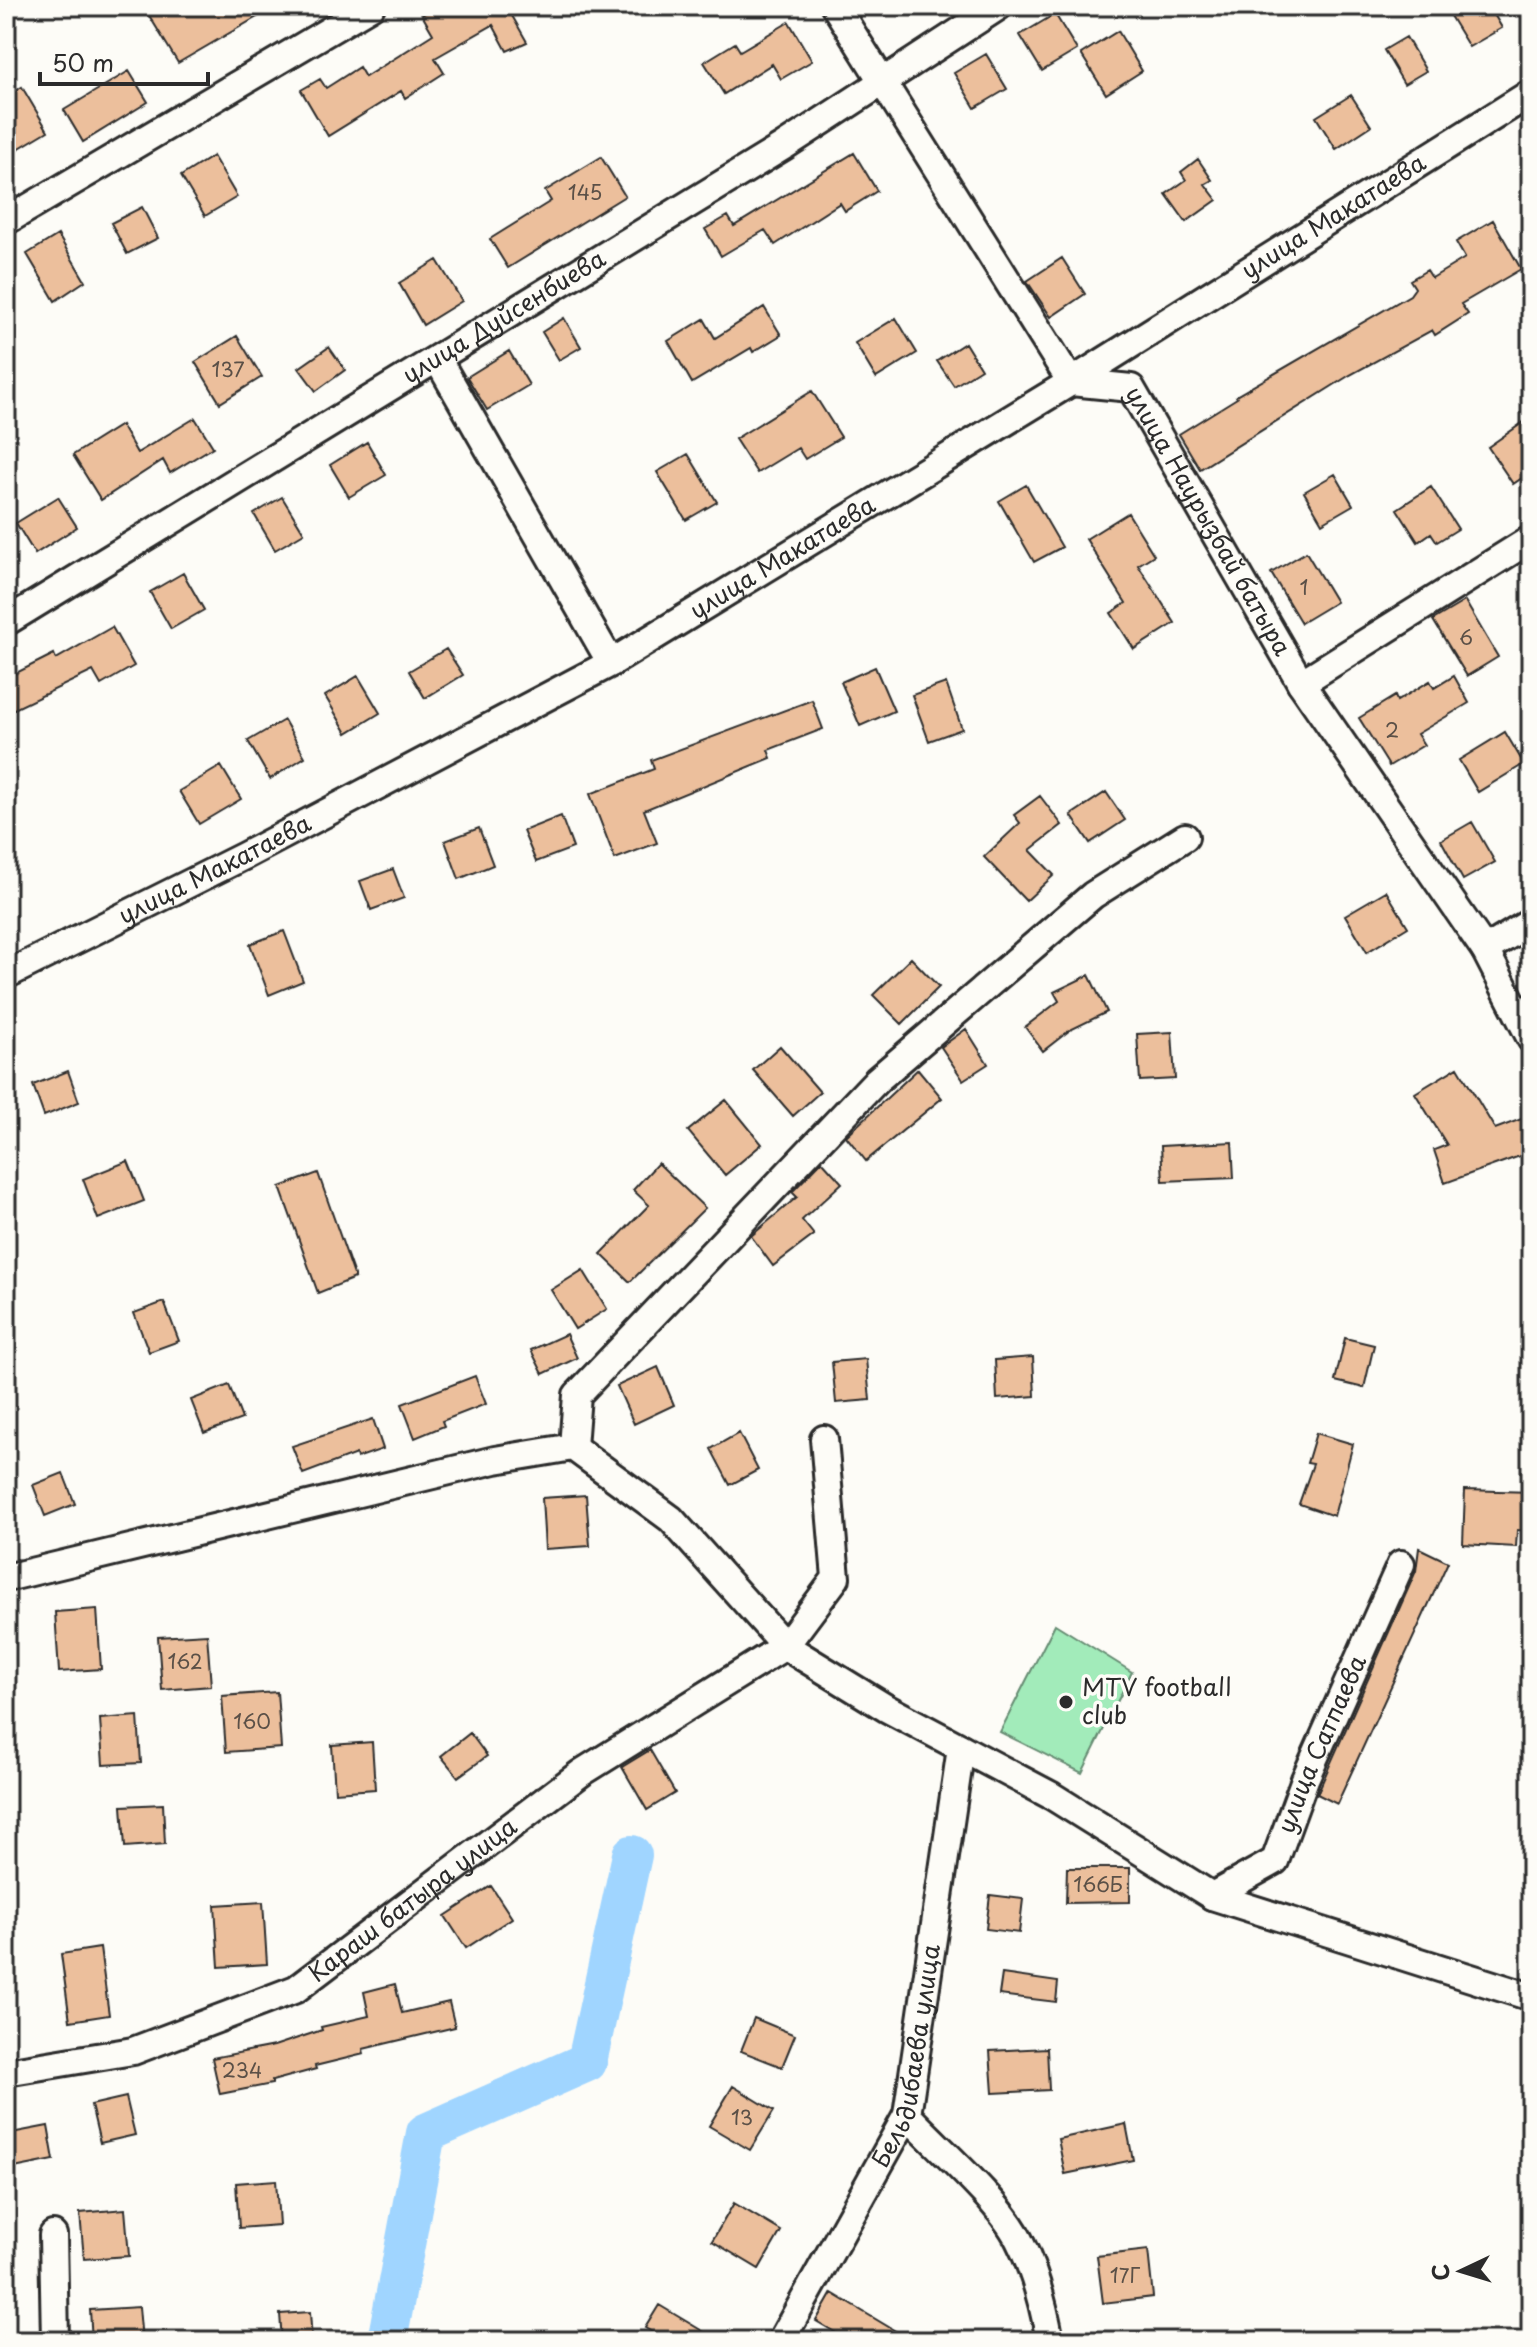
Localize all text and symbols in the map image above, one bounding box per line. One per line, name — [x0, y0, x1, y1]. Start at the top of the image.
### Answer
scale bar — [40, 36, 208, 86]
text: 50 m — [52, 44, 114, 80]
street label: улица Макатаева — [1233, 144, 1432, 287]
house number: 145 — [568, 177, 602, 207]
street label: улица Дуйсенбиева — [395, 240, 612, 391]
house number: 137 — [211, 354, 245, 384]
street label: улица Наурызбай батыра — [1118, 379, 1302, 662]
street label: улица Макатаева — [682, 486, 882, 627]
house number: 1 — [1300, 572, 1308, 602]
house number: 6 — [1459, 622, 1473, 652]
house number: 2 — [1385, 715, 1399, 745]
street label: улица Макатаева — [112, 804, 317, 932]
house number: 162 — [167, 1646, 203, 1676]
street label: улица Сатпаева — [1267, 1649, 1374, 1838]
place label: MTV football club — [1082, 1668, 1231, 1732]
marker: MTV football club — [1057, 1693, 1075, 1711]
house number: 160 — [233, 1706, 271, 1736]
street label: Караш батыра улица — [300, 1808, 524, 1990]
house number: 166Б — [1073, 1869, 1123, 1899]
street label: Бельдибаева улица — [861, 1941, 948, 2173]
house number: 234 — [222, 2055, 262, 2085]
house number: 13 — [731, 2102, 753, 2132]
north arrow — [1421, 2231, 1501, 2311]
house number: 17Г — [1110, 2260, 1140, 2290]
text: С — [1423, 2263, 1457, 2282]

